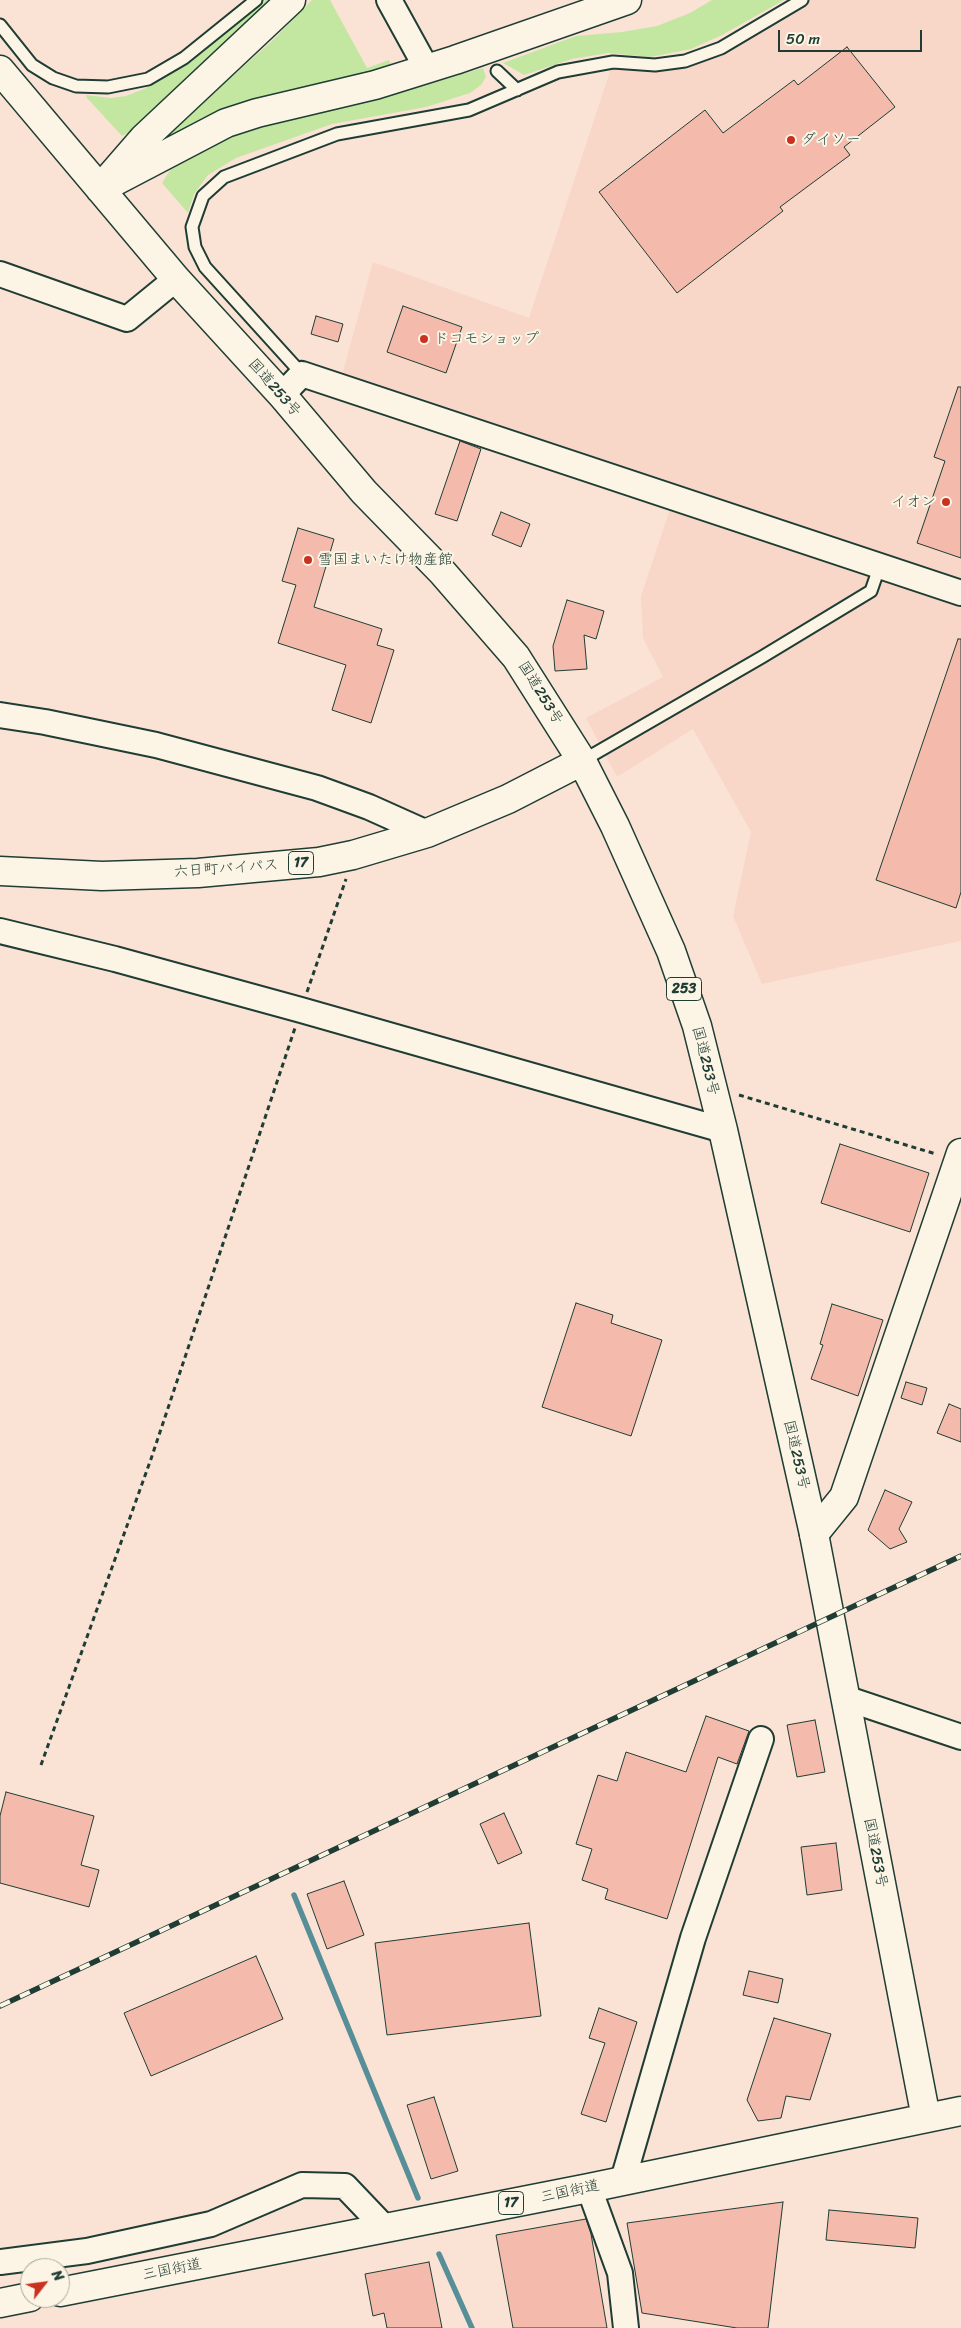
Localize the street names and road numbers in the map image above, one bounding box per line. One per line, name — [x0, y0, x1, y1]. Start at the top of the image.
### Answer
street label: 国道253号 — [244, 355, 304, 421]
street label: 国道253号 — [514, 658, 566, 728]
road number: 17 — [288, 851, 314, 874]
street label: 六日町バイパス — [173, 856, 279, 882]
road number: 253 — [666, 978, 702, 1001]
street label: 国道253号 — [688, 1024, 722, 1098]
street label: 国道253号 — [779, 1418, 813, 1492]
street label: 国道253号 — [859, 1816, 891, 1890]
street label: 三国街道 — [539, 2177, 601, 2207]
road number: 17 — [498, 2192, 524, 2214]
street label: 三国街道 — [141, 2255, 203, 2285]

